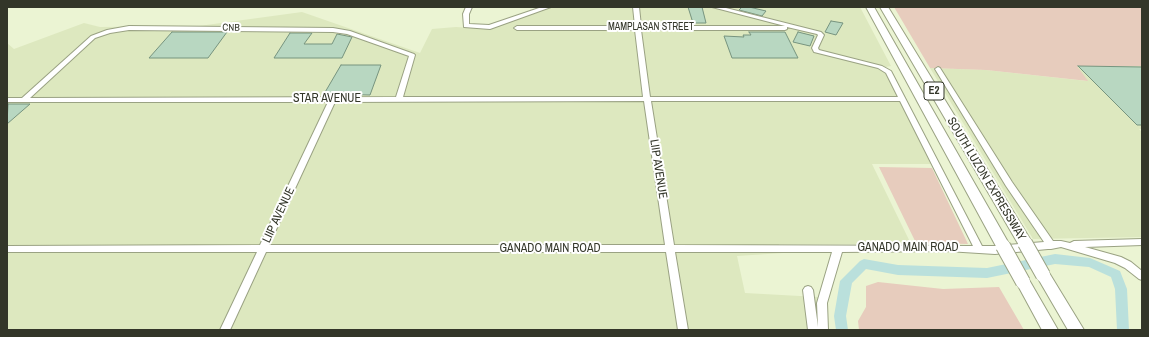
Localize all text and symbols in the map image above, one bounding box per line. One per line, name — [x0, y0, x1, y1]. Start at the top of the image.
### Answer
street label: MAMPLASAN STREET — [608, 21, 694, 33]
street label: CNB — [222, 22, 240, 34]
road number: E2 — [924, 82, 944, 100]
street label: STAR AVENUE — [293, 92, 361, 106]
street label: SOUTH LUZON EXPRESSWAY — [943, 115, 1029, 243]
street label: LIIP AVENUE — [646, 138, 670, 200]
street label: LIIP AVENUE — [260, 185, 298, 245]
street label: GANADO MAIN ROAD — [857, 241, 959, 255]
street label: GANADO MAIN ROAD — [499, 242, 601, 256]

